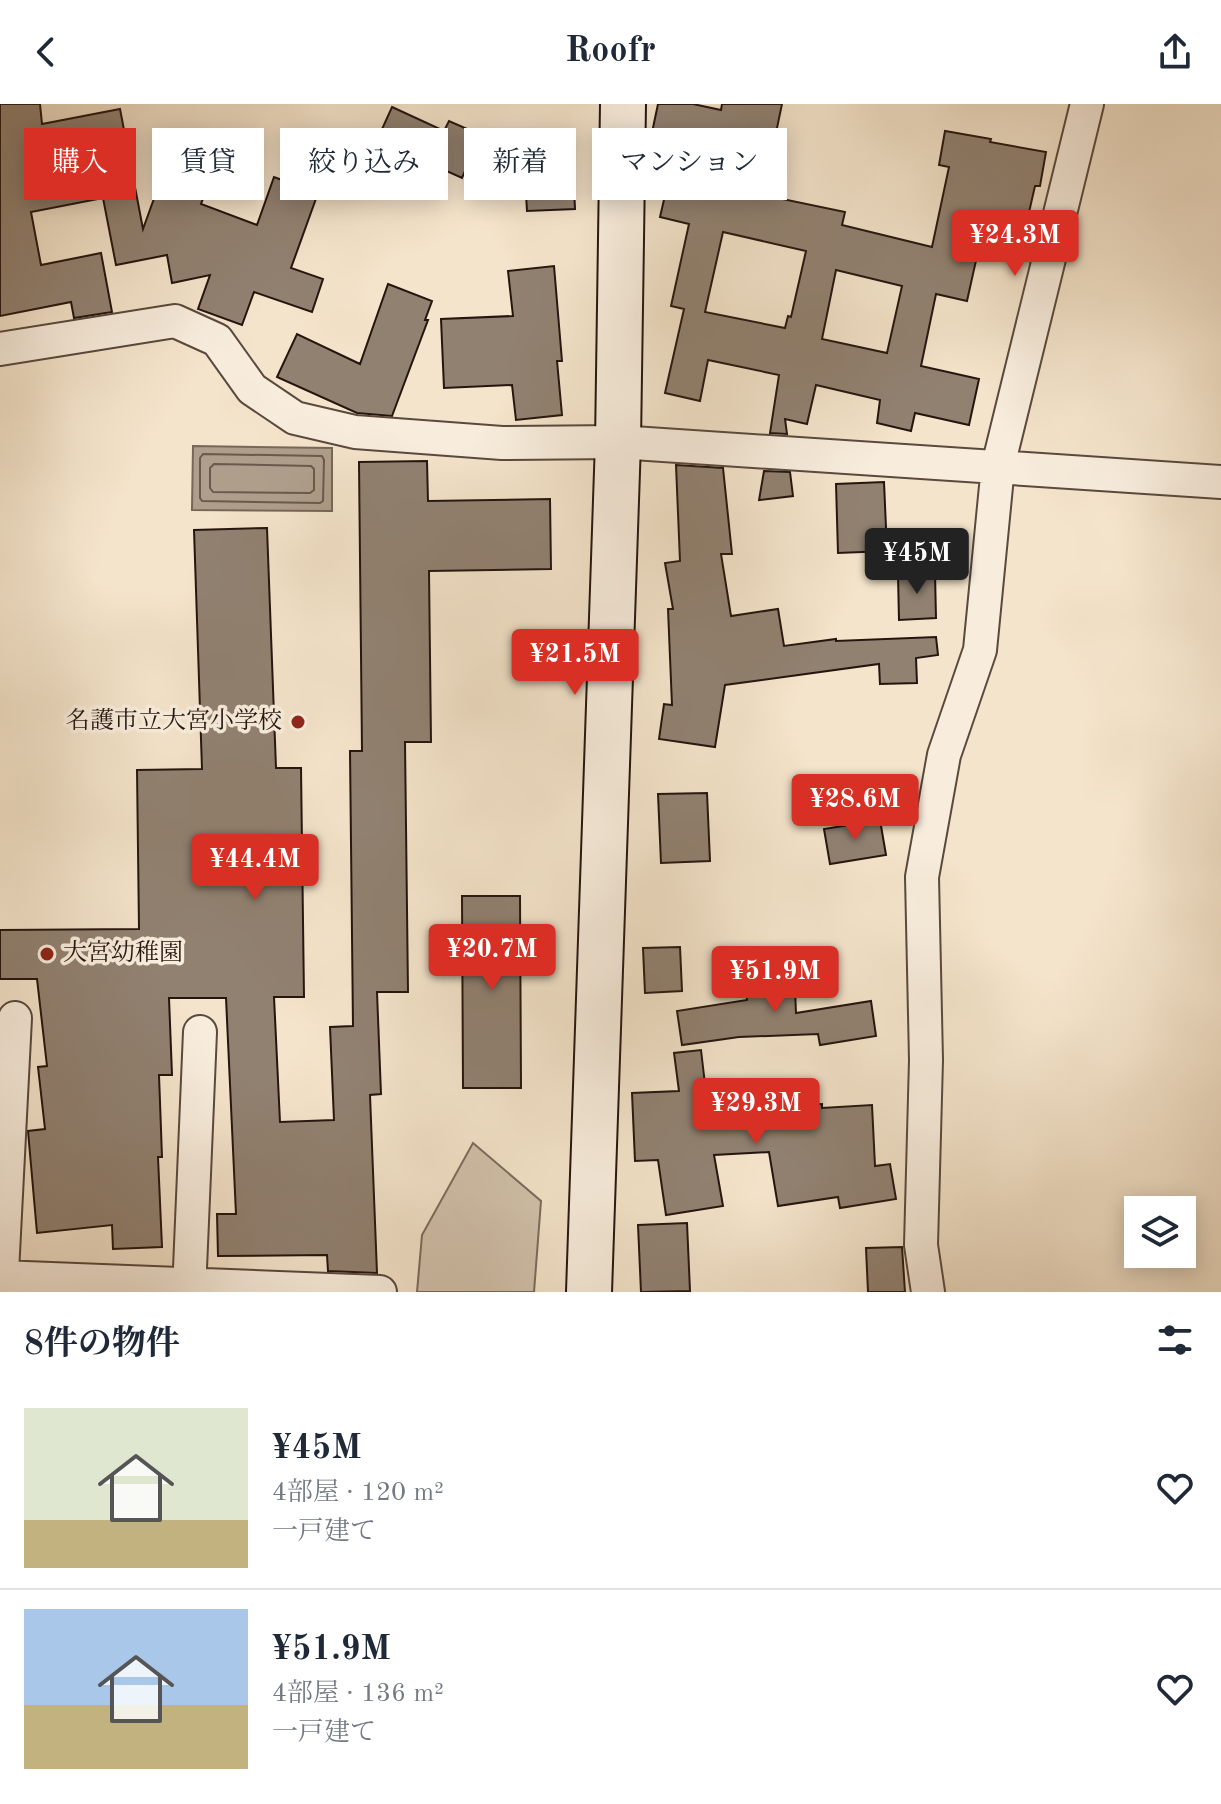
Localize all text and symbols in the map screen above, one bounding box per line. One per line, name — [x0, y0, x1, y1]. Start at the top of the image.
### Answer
icon: back — [24, 30, 68, 74]
icon: share — [1153, 30, 1197, 74]
text: Roofr — [565, 34, 656, 70]
chip: 購入 — [24, 128, 136, 200]
chip: 賃貸 — [152, 128, 264, 200]
chip: 絞り込み — [280, 128, 448, 200]
chip: 新着 — [464, 128, 576, 200]
chip: マンション — [592, 128, 787, 200]
pin: ¥24.3M — [950, 210, 1080, 278]
text: ¥24.3M — [970, 223, 1060, 249]
pin: ¥45M — [870, 528, 964, 596]
text: ¥45M — [883, 541, 951, 567]
pin: ¥21.5M — [510, 629, 640, 697]
text: ¥21.5M — [530, 642, 620, 668]
place label: 名護市立大宮小学校 — [66, 707, 282, 734]
marker: 名護市立大宮小学校 — [289, 713, 307, 731]
pin: ¥28.6M — [790, 774, 920, 842]
text: ¥28.6M — [810, 787, 900, 813]
pin: ¥44.4M — [190, 834, 320, 902]
text: ¥44.4M — [210, 847, 300, 873]
pin: ¥20.7M — [427, 924, 557, 992]
text: ¥20.7M — [447, 937, 537, 963]
place label: 大宮幼稚園 — [63, 939, 183, 966]
marker: 大宮幼稚園 — [38, 945, 56, 963]
pin: ¥51.9M — [710, 946, 840, 1014]
text: ¥51.9M — [730, 959, 820, 985]
pin: ¥29.3M — [691, 1078, 821, 1146]
text: ¥29.3M — [711, 1091, 801, 1117]
map controls — [1124, 1196, 1196, 1268]
button: layers — [1124, 1196, 1196, 1268]
icon: filters — [1153, 1318, 1197, 1362]
text: 8件の物件 — [24, 1328, 180, 1362]
text: ¥45M — [272, 1432, 361, 1466]
icon: home — [88, 1440, 184, 1536]
icon: heart — [1153, 1466, 1197, 1510]
text: 4部屋 · 120 m² — [272, 1480, 444, 1506]
text: 一戸建て — [272, 1519, 376, 1545]
text: ¥51.9M — [272, 1633, 391, 1667]
icon: home — [88, 1641, 184, 1737]
icon: heart — [1153, 1667, 1197, 1711]
text: 4部屋 · 136 m² — [272, 1681, 444, 1707]
text: 一戸建て — [272, 1720, 376, 1746]

